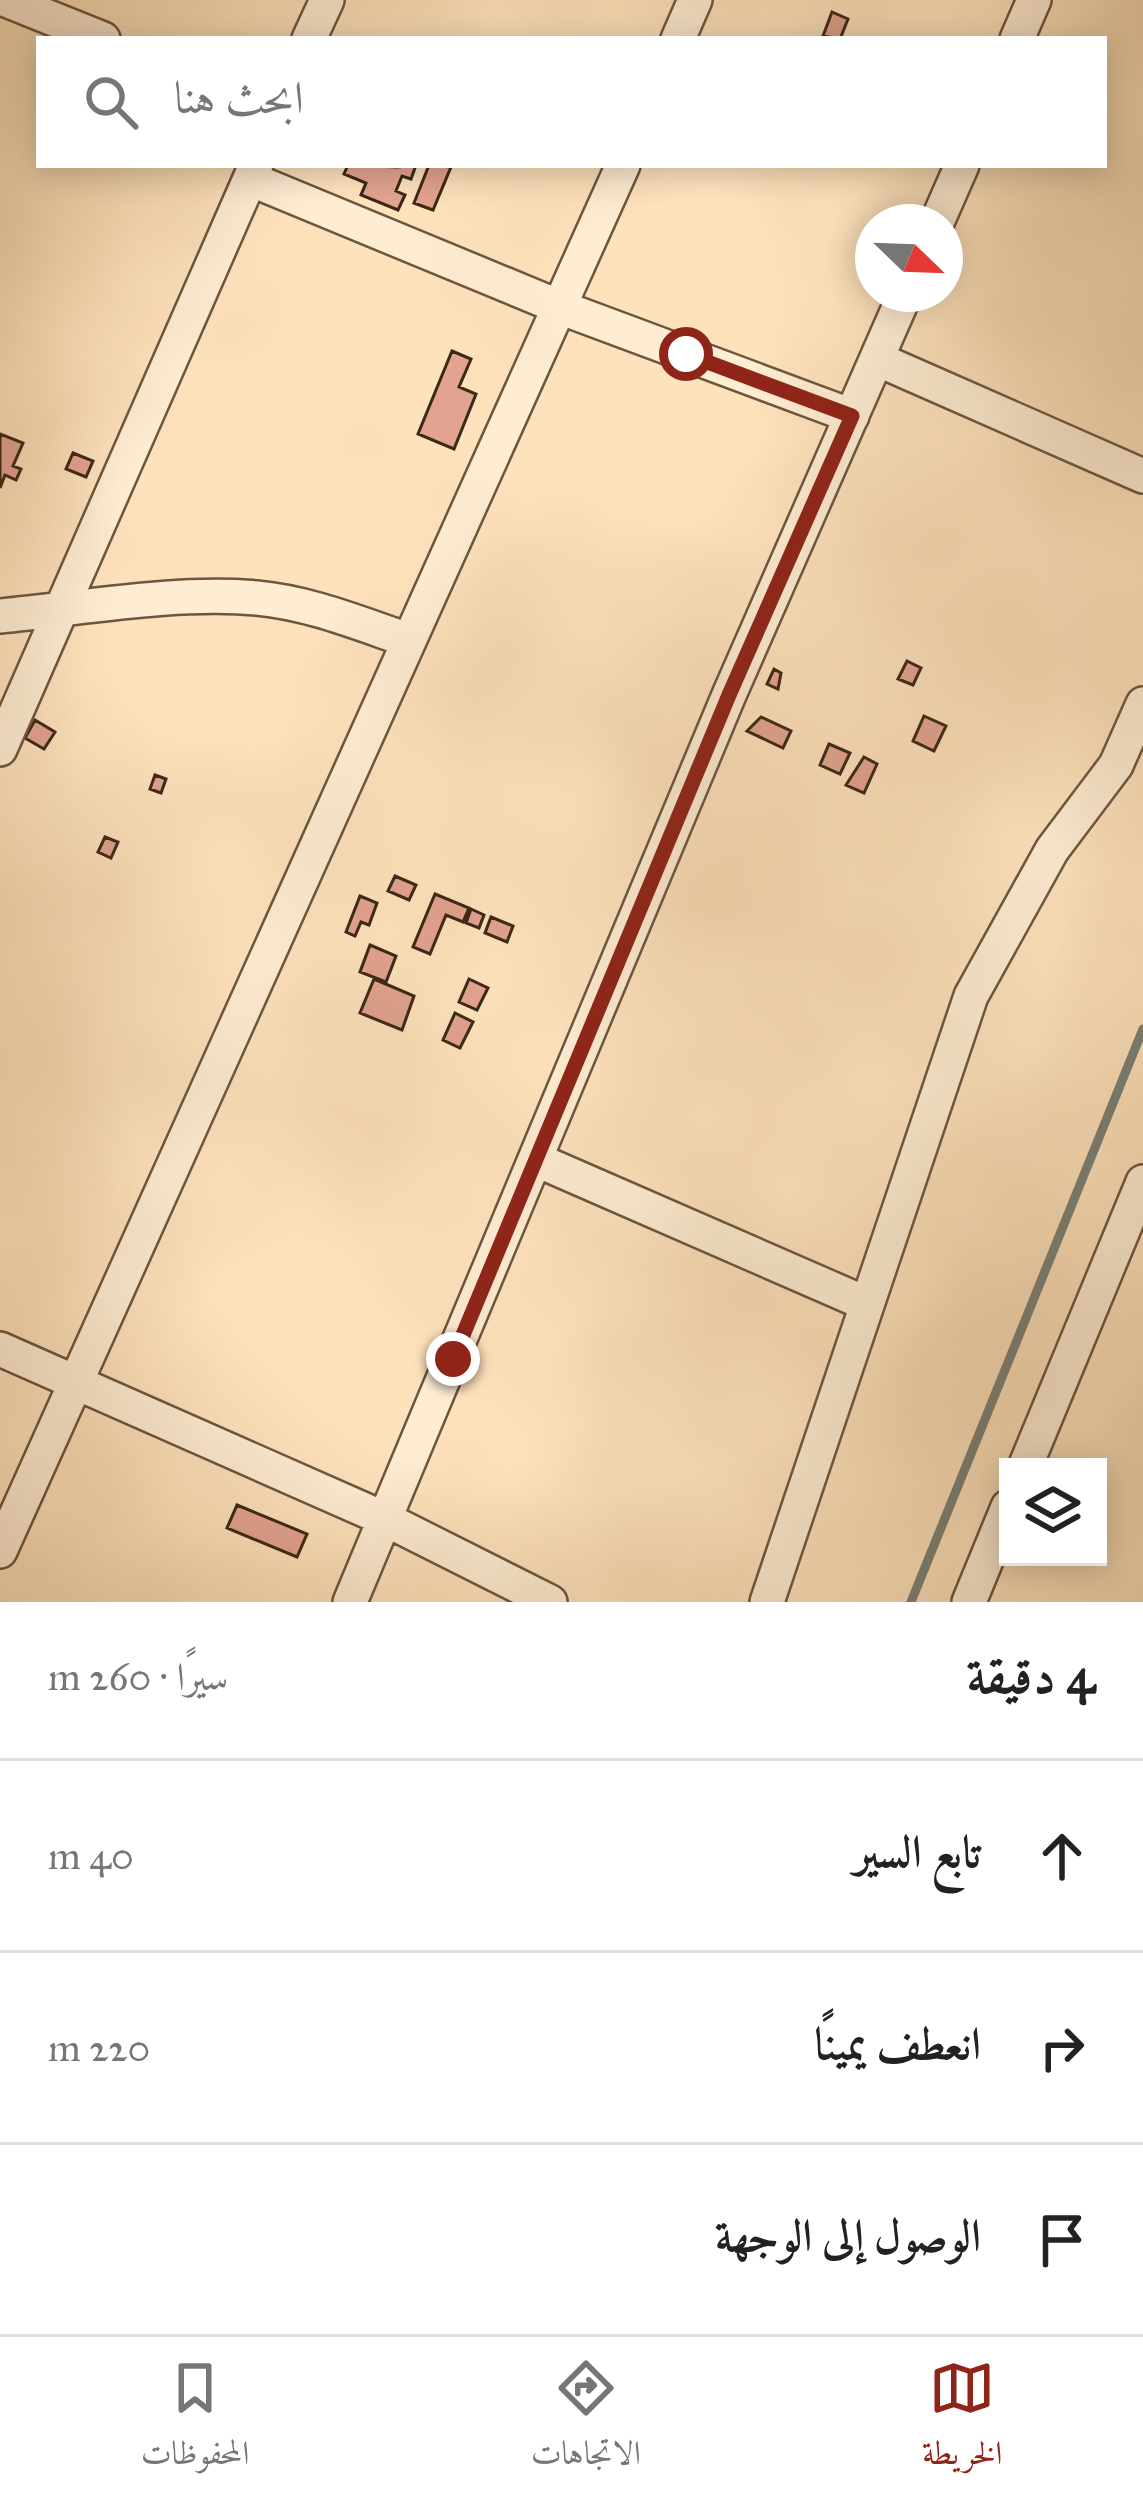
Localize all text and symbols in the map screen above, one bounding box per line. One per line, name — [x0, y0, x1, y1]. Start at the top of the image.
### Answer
search box — [36, 36, 1107, 168]
icon: search — [78, 69, 144, 135]
text: ابحث هنا — [174, 70, 304, 125]
north arrow — [855, 204, 963, 312]
route start — [659, 327, 713, 381]
route end — [426, 1332, 480, 1386]
map controls — [999, 1458, 1107, 1566]
button: layers — [999, 1458, 1107, 1566]
text: 4 دقيقة — [967, 1645, 1095, 1707]
text: سيرًا · 260 m — [48, 1653, 228, 1701]
icon: ahead — [1029, 1823, 1095, 1889]
text: تابع السير — [854, 1824, 981, 1879]
text: 40 m — [48, 1832, 134, 1880]
icon: right — [1029, 2015, 1095, 2081]
text: انعطف يمينًا — [815, 2016, 981, 2071]
text: 220 m — [48, 2024, 150, 2072]
icon: arrive — [1029, 2207, 1095, 2273]
text: الوصول إلى الوجهة — [715, 2208, 981, 2263]
tab: المحفوظات — [141, 2355, 249, 2485]
tab: الاتجاهات — [531, 2355, 641, 2485]
tab: الخريطة — [922, 2355, 1002, 2485]

